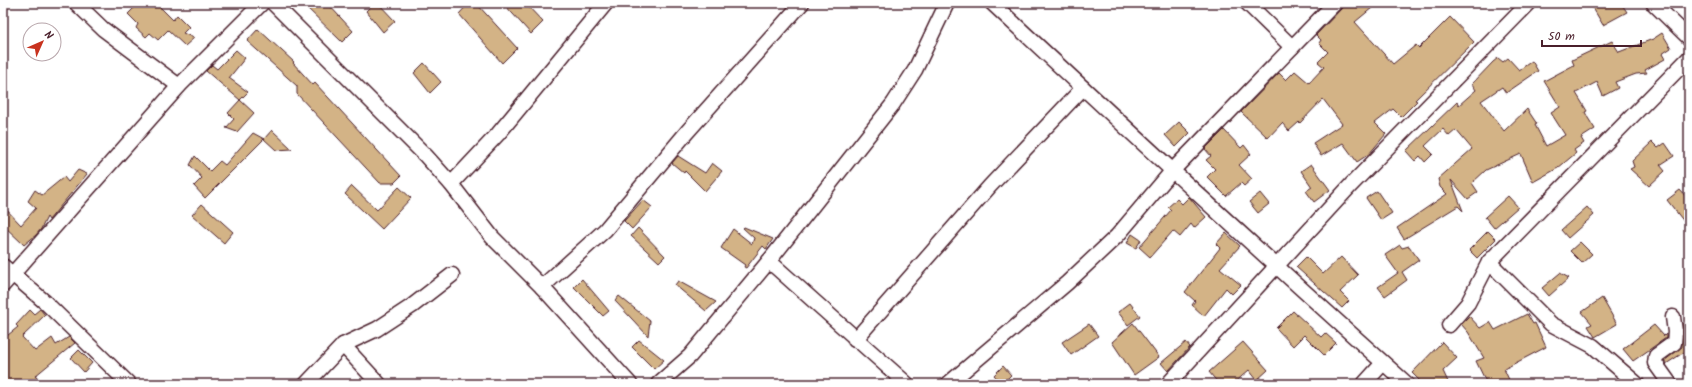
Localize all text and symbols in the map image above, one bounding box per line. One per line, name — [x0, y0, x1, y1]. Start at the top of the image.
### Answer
north arrow — [22, 22, 62, 62]
scale bar — [1542, 22, 1641, 48]
text: N — [40, 27, 57, 44]
text: 50 m — [1548, 27, 1575, 46]

